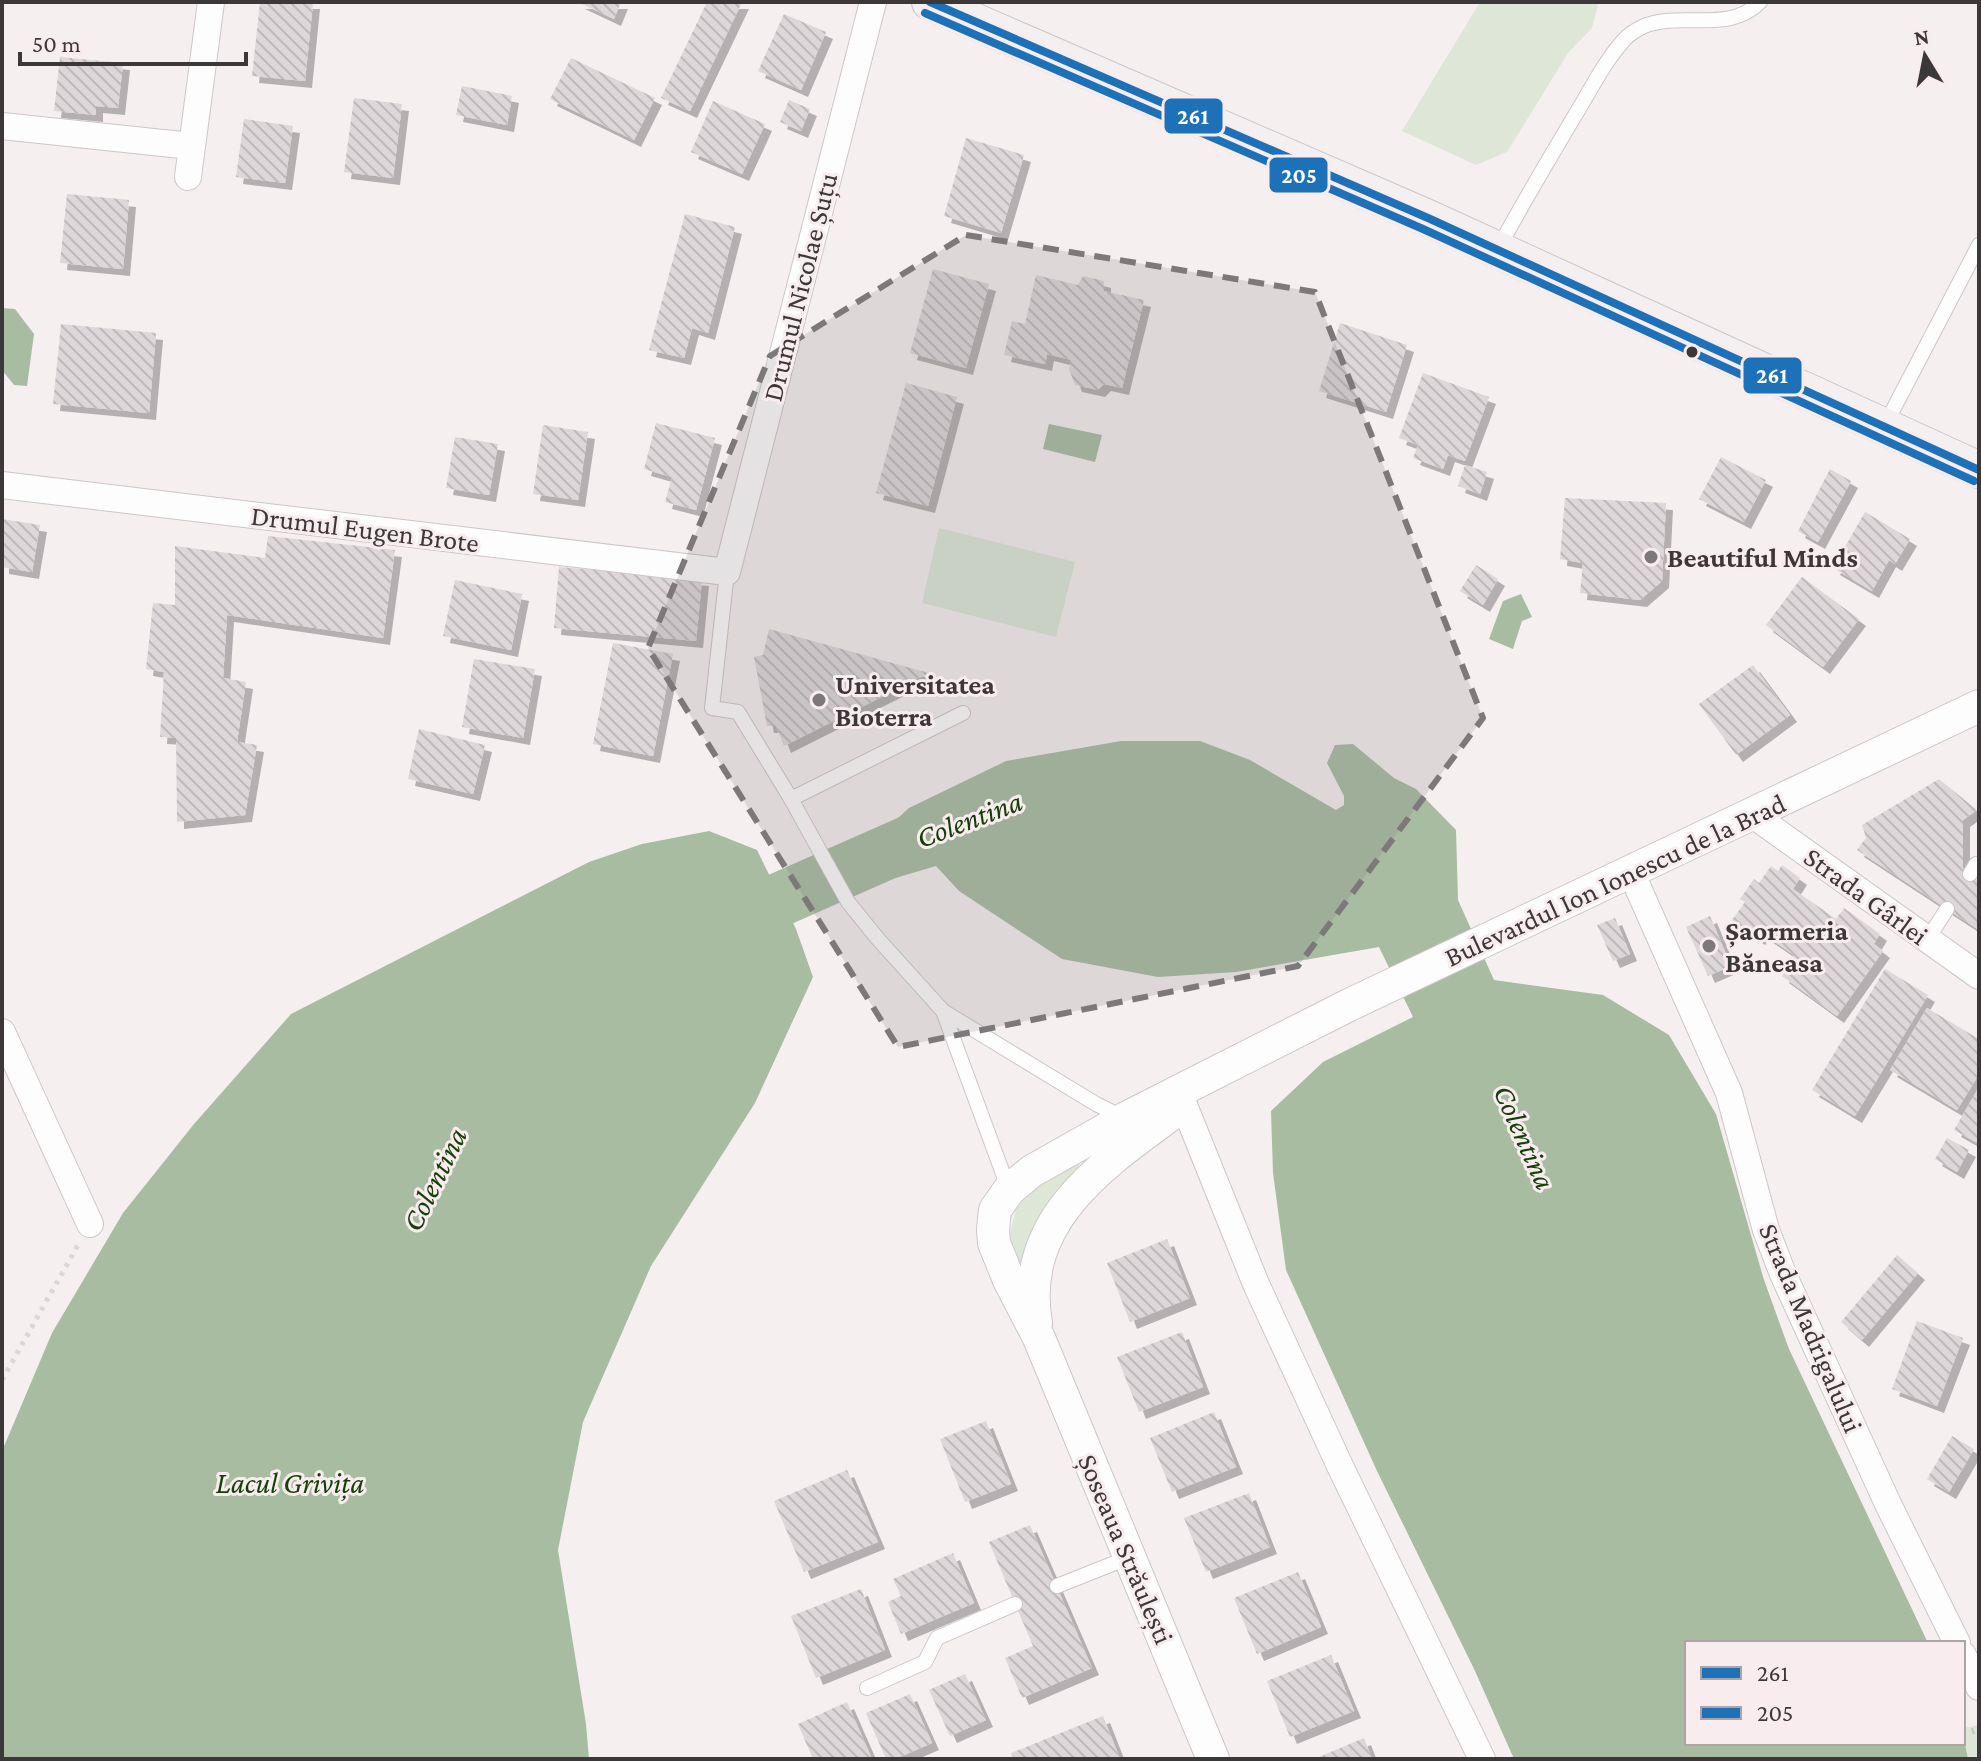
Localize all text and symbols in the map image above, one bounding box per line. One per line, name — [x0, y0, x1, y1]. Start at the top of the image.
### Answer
scale bar — [20, 16, 246, 66]
north arrow — [1885, 16, 1965, 96]
text: N — [1912, 23, 1931, 50]
text: 50 m — [32, 30, 81, 57]
line badge: 261 — [1163, 97, 1224, 135]
text: 261 — [1177, 104, 1209, 129]
line badge: 205 — [1268, 156, 1329, 194]
text: 205 — [1281, 163, 1317, 188]
street label: Drumul Nicolae Șuțu — [757, 169, 845, 405]
unlabelled marker — [1684, 344, 1700, 360]
line badge: 261 — [1742, 356, 1803, 395]
text: 261 — [1756, 363, 1788, 388]
street label: Drumul Eugen Brote — [249, 500, 481, 558]
place label: Beautiful Minds — [1667, 542, 1858, 573]
marker: Beautiful Minds — [1642, 548, 1660, 566]
place label: Universitatea Bioterra — [835, 669, 995, 732]
marker: Universitatea Bioterra — [810, 691, 828, 709]
water label: Colentina — [912, 784, 1026, 854]
street label: Bulevardul Ion Ionescu de la Brad — [1440, 787, 1791, 973]
street label: Strada Gârlei — [1798, 841, 1934, 951]
place label: Șaormeria Băneasa — [1725, 915, 1848, 978]
marker: Șaormeria Băneasa — [1700, 937, 1718, 955]
water label: Colentina — [1487, 1080, 1563, 1194]
water label: Colentina — [395, 1122, 473, 1236]
street label: Strada Madrigalului — [1753, 1219, 1869, 1437]
street label: Șoseaua Străulești — [1070, 1449, 1180, 1649]
water label: Lacul Grivița — [216, 1466, 364, 1502]
legend — [1685, 1641, 1965, 1745]
text: 261 — [1757, 1659, 1789, 1686]
text: 205 — [1757, 1699, 1793, 1726]

